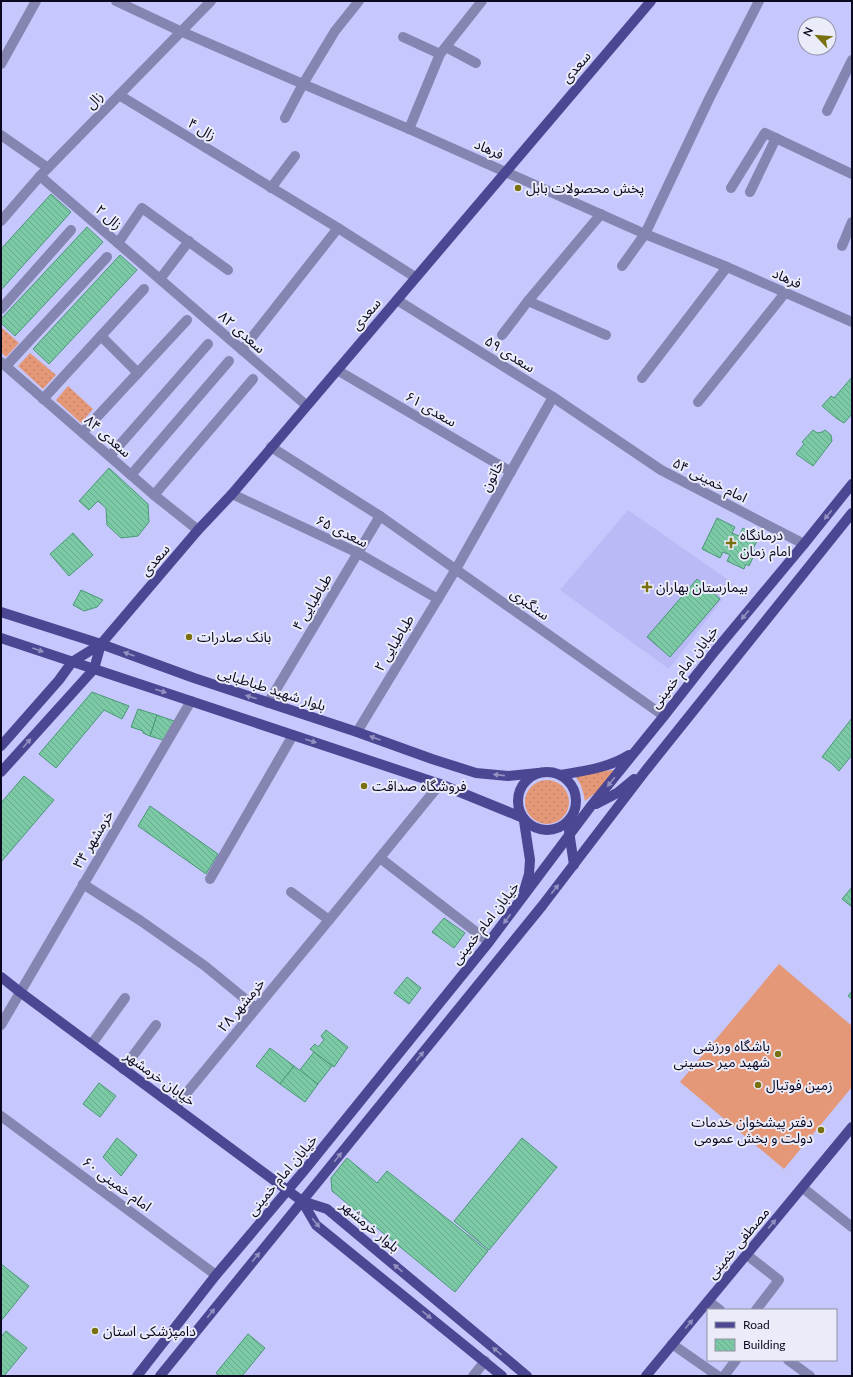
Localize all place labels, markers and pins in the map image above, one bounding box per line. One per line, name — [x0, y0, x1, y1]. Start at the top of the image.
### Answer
place label: پخش محصولات بابل — [526, 179, 644, 198]
marker: پخش محصولات بابل — [513, 183, 523, 193]
place label: درمانگاه امام زمان — [740, 526, 791, 562]
marker: درمانگاه امام زمان — [725, 537, 737, 549]
place label: بیمارستان بهاران — [656, 578, 748, 596]
marker: بیمارستان بهاران — [641, 581, 653, 593]
place label: بانک صادرات — [197, 628, 271, 646]
marker: بانک صادرات — [184, 632, 194, 642]
place label: فروشگاه صداقت — [372, 777, 466, 795]
marker: فروشگاه صداقت — [359, 781, 369, 791]
place label: باشگاه ورزشی شهید میر حسینی — [673, 1037, 770, 1071]
marker: باشگاه ورزشی شهید میر حسینی — [773, 1049, 783, 1059]
place label: زمین فوتبال — [766, 1076, 833, 1094]
marker: زمین فوتبال — [753, 1080, 763, 1090]
place label: دفتر پیشخوان خدمات دولت و بخش عمومی — [691, 1113, 813, 1147]
marker: دفتر پیشخوان خدمات دولت و بخش عمومی — [816, 1125, 826, 1135]
place label: دامپزشکی استان — [103, 1322, 196, 1341]
marker: دامپزشکی استان — [90, 1326, 100, 1336]

